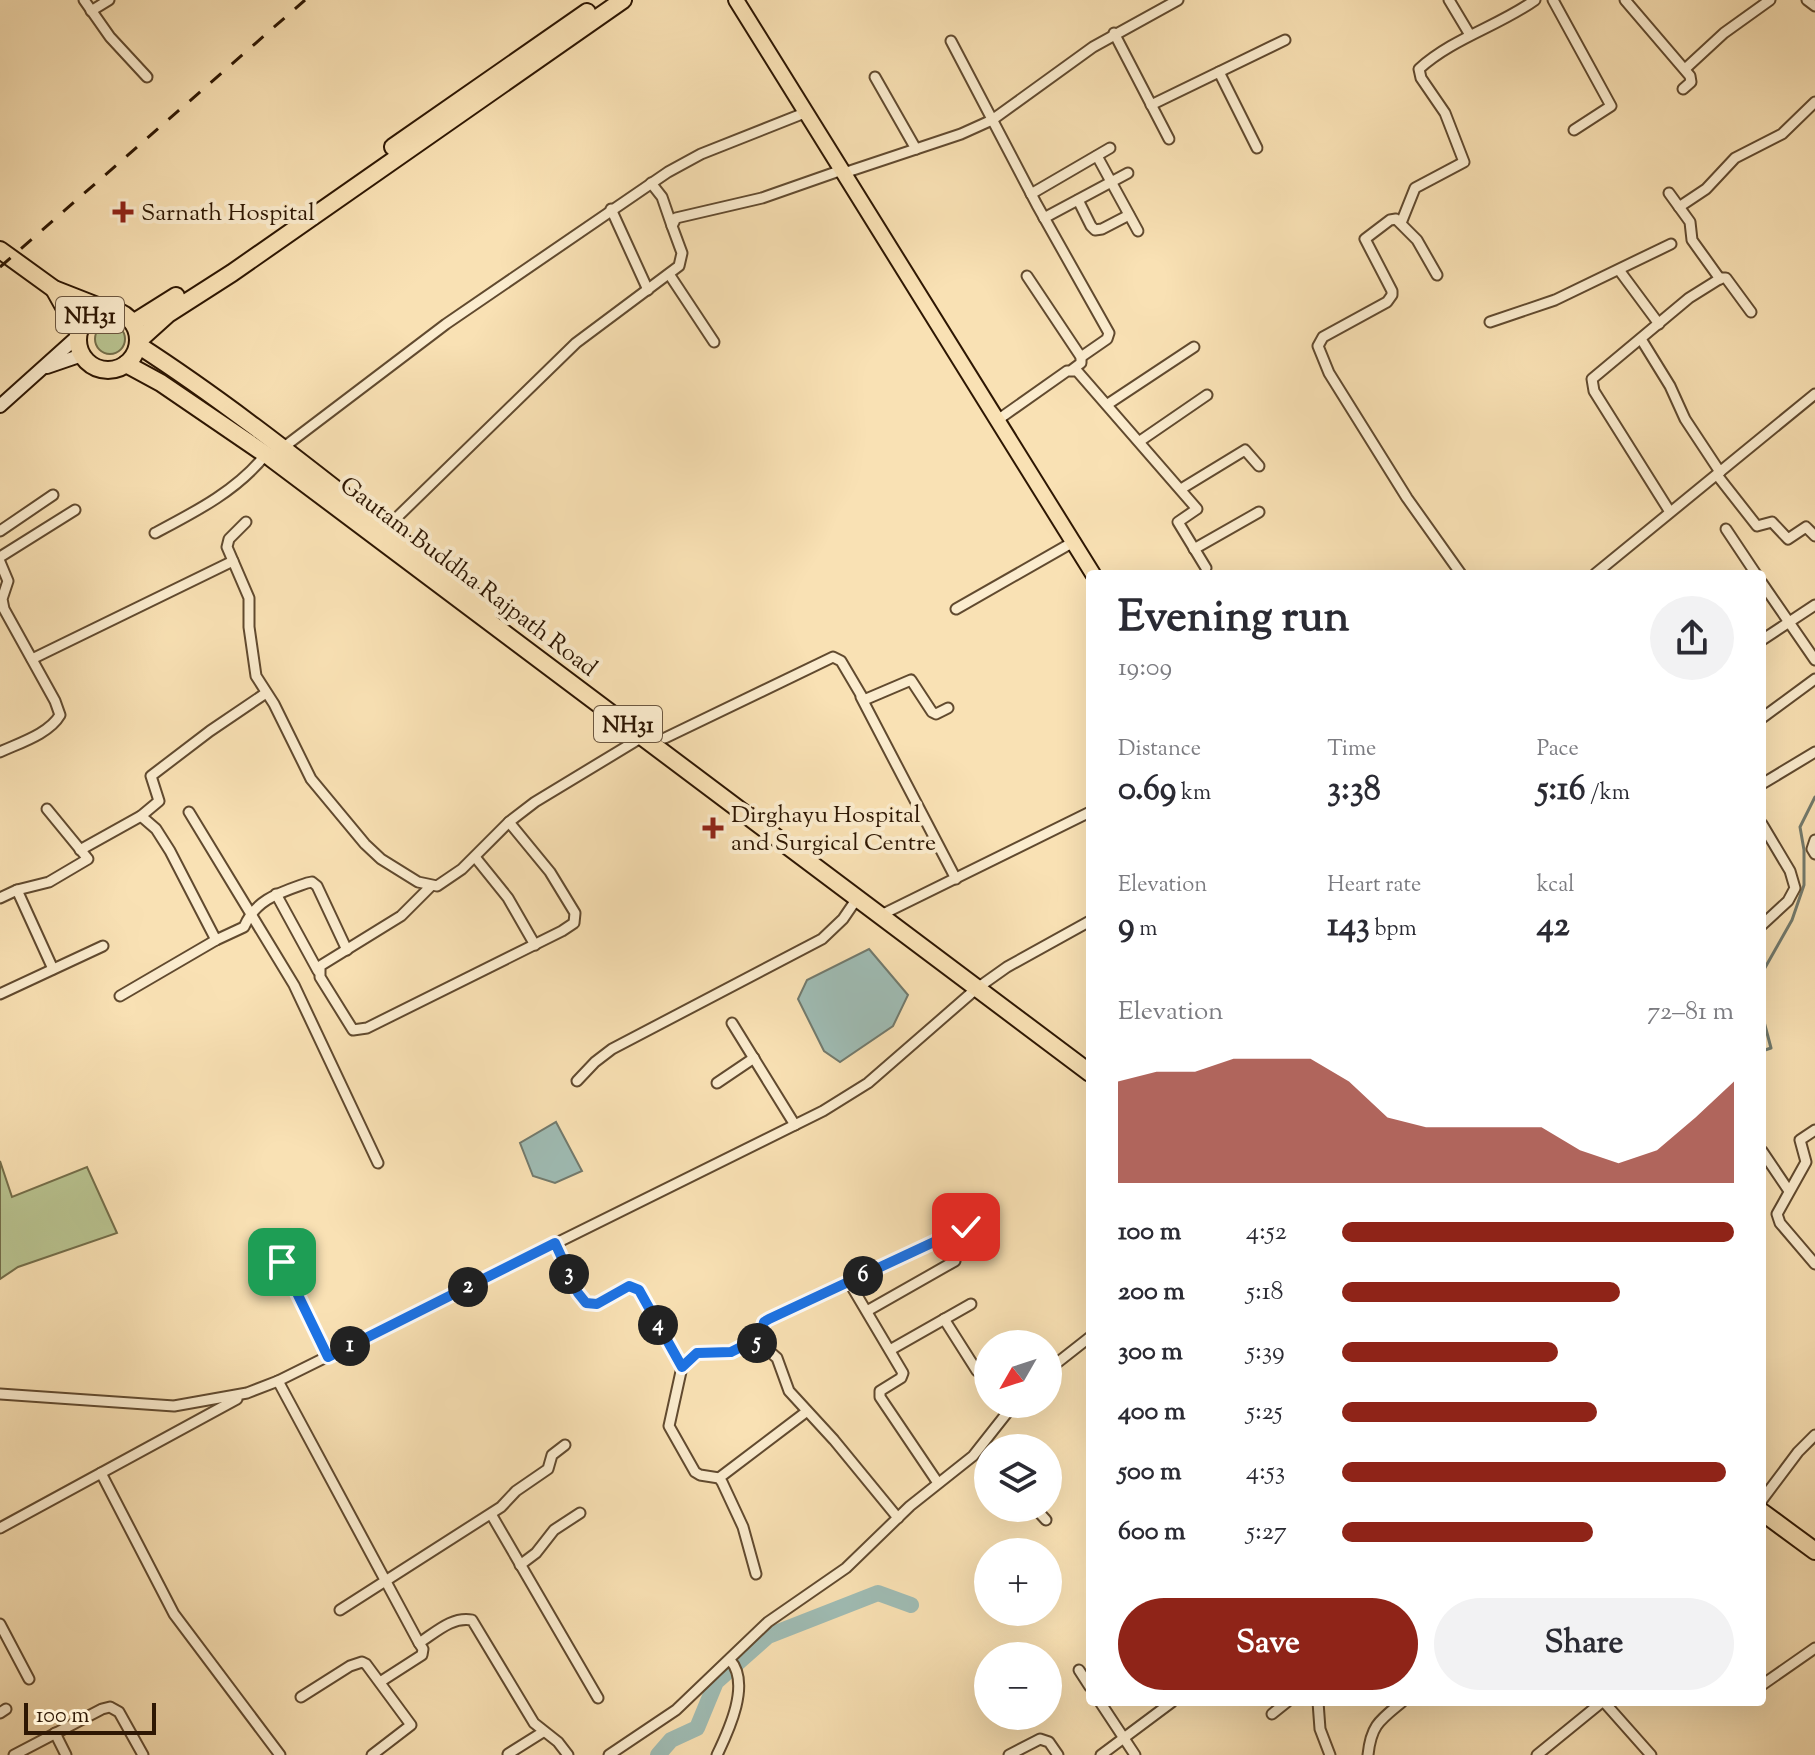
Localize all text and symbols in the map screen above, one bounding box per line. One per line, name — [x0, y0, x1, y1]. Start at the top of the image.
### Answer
place label: Sarnath Hospital — [141, 197, 315, 231]
marker: Sarnath Hospital — [112, 201, 134, 223]
road number: NH31 — [56, 297, 124, 333]
street label: Gautam Buddha Rajpath Road — [332, 469, 604, 686]
text: Evening run — [1118, 588, 1350, 651]
button: share — [1650, 596, 1734, 680]
text: 19:09 — [1118, 650, 1172, 687]
road number: NH31 — [594, 706, 662, 742]
text: Distance — [1118, 734, 1201, 766]
text: Time — [1327, 734, 1376, 766]
text: Pace — [1537, 734, 1579, 766]
text: 0.69 — [1118, 766, 1176, 815]
text: 3:38 — [1327, 766, 1381, 815]
text: 5:16 — [1537, 766, 1586, 815]
text: km — [1176, 778, 1211, 810]
text: /km — [1586, 778, 1630, 810]
place label: Dirghayu Hospital and Surgical Centre — [731, 799, 936, 861]
marker: Dirghayu Hospital and Surgical Centre — [702, 817, 724, 839]
text: Elevation — [1118, 870, 1207, 902]
text: Heart rate — [1327, 870, 1421, 902]
text: kcal — [1537, 870, 1574, 902]
text: 9 — [1118, 902, 1135, 951]
text: 143 — [1327, 902, 1370, 951]
text: 42 — [1537, 902, 1570, 951]
text: m — [1135, 914, 1157, 946]
text: bpm — [1370, 914, 1417, 946]
text: Elevation — [1118, 994, 1223, 1031]
text: 72–81 m — [1647, 994, 1734, 1031]
pin — [932, 1193, 1000, 1261]
icon: check — [944, 1205, 988, 1249]
text: 100 m — [1118, 1214, 1181, 1251]
text: 4:52 — [1246, 1214, 1287, 1251]
pin — [248, 1228, 316, 1296]
icon: arrive — [260, 1240, 304, 1284]
pin: 3 — [549, 1254, 589, 1294]
pin: 6 — [843, 1256, 883, 1296]
text: 3 — [565, 1258, 573, 1290]
text: 6 — [858, 1260, 868, 1292]
pin: 2 — [448, 1267, 488, 1307]
text: 2 — [463, 1271, 473, 1303]
text: 200 m — [1118, 1274, 1185, 1311]
text: 5:18 — [1246, 1274, 1284, 1311]
pin: 4 — [638, 1305, 678, 1345]
text: 4 — [652, 1309, 664, 1341]
pin: 5 — [737, 1323, 777, 1363]
pin: 1 — [330, 1326, 370, 1366]
text: 5 — [753, 1327, 761, 1359]
text: 1 — [346, 1330, 354, 1362]
north arrow — [974, 1330, 1062, 1418]
map controls — [974, 1330, 1062, 1730]
text: 300 m — [1118, 1334, 1183, 1371]
text: 5:39 — [1246, 1334, 1285, 1371]
text: 400 m — [1118, 1394, 1185, 1431]
text: 5:25 — [1246, 1394, 1283, 1431]
button: layers — [974, 1434, 1062, 1522]
text: 500 m — [1118, 1454, 1181, 1491]
text: 4:53 — [1246, 1454, 1285, 1491]
text: 600 m — [1118, 1514, 1185, 1551]
text: 5:27 — [1246, 1514, 1287, 1551]
button: + — [974, 1538, 1062, 1626]
button: Save — [1118, 1598, 1418, 1690]
button: Share — [1434, 1598, 1734, 1690]
button: − — [974, 1642, 1062, 1730]
scale bar — [24, 1699, 156, 1735]
text: 100 m — [36, 1701, 89, 1733]

